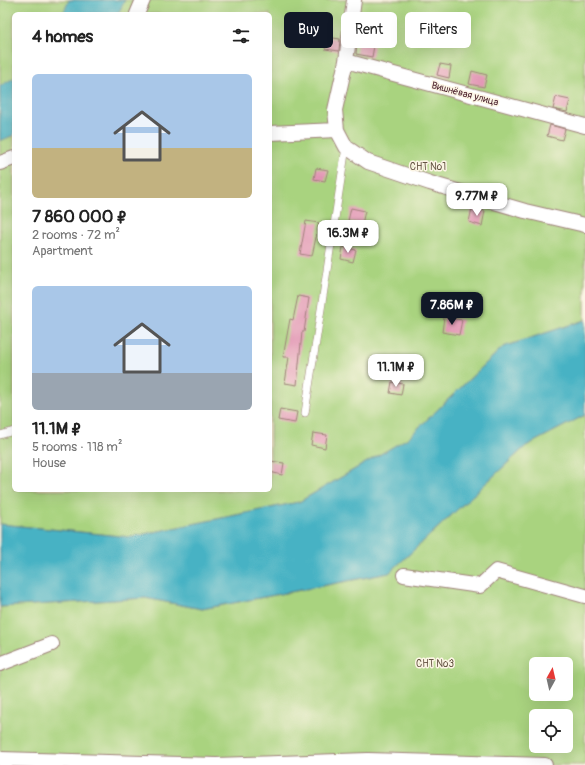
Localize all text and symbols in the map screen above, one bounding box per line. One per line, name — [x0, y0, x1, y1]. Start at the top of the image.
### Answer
chip: Buy — [284, 12, 333, 48]
chip: Rent — [341, 12, 397, 48]
chip: Filters — [405, 12, 471, 48]
icon: filters — [230, 25, 252, 47]
text: 4 homes — [32, 26, 93, 47]
street label: Вишнёвая улица — [430, 79, 500, 109]
icon: home — [106, 100, 178, 172]
park label: СНТ №1 — [410, 161, 446, 173]
pin: 9.77M ₽ — [440, 183, 514, 217]
text: 9.77M ₽ — [455, 188, 499, 204]
text: 7 860 000 ₽ — [32, 206, 127, 227]
pin: 16.3M ₽ — [311, 220, 385, 254]
text: 16.3M ₽ — [327, 225, 369, 241]
text: 2 rooms · 72 m² — [32, 227, 120, 243]
text: Apartment — [32, 243, 93, 259]
pin: 7.86M ₽ — [415, 292, 489, 326]
text: 7.86M ₽ — [430, 297, 474, 313]
icon: home — [106, 312, 178, 384]
pin: 11.1M ₽ — [359, 354, 433, 388]
text: 11.1M ₽ — [377, 359, 415, 375]
text: 11.1M ₽ — [32, 418, 82, 439]
text: 5 rooms · 118 m² — [32, 439, 122, 455]
text: House — [32, 455, 66, 471]
north arrow — [529, 657, 573, 701]
map controls — [529, 657, 573, 753]
park label: СНТ №3 — [416, 658, 454, 670]
button: locate — [529, 709, 573, 753]

